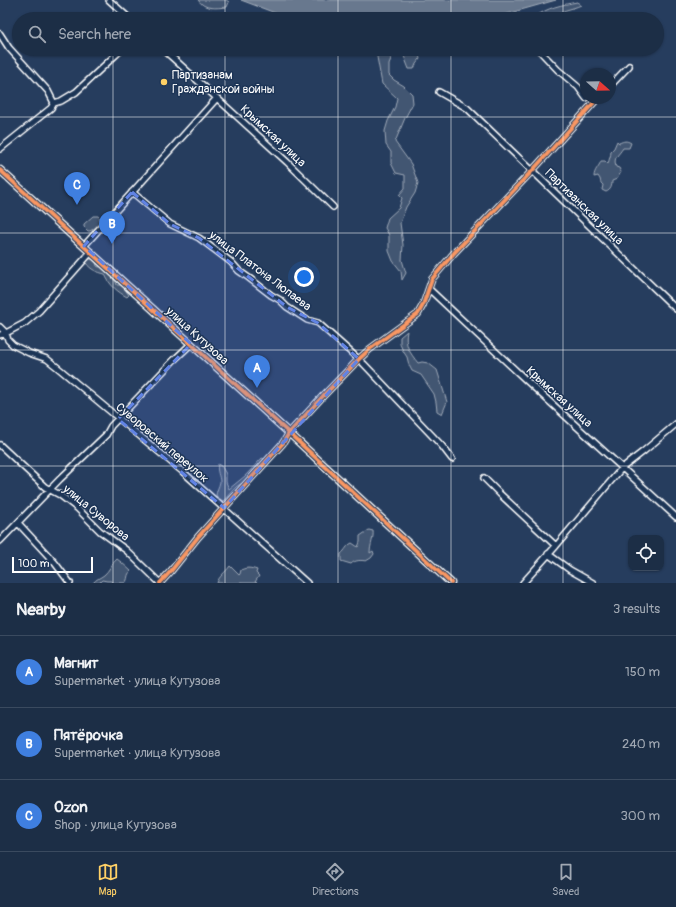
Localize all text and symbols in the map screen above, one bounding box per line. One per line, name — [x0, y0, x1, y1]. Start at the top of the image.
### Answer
search box — [12, 12, 664, 56]
icon: search — [26, 23, 48, 45]
text: Search here — [58, 25, 131, 44]
place label: Партизанам Гражданской войны — [172, 68, 275, 97]
north arrow — [580, 68, 616, 104]
marker: Партизанам Гражданской войны — [159, 77, 169, 87]
street label: Крымская улица — [237, 102, 309, 170]
street label: Партизанская улица — [542, 166, 627, 249]
pin: C — [64, 172, 90, 205]
pin: B — [99, 211, 125, 244]
street label: улица Платона Люпаева — [205, 227, 314, 315]
your location — [294, 267, 314, 287]
street label: улица Кутузова — [162, 303, 232, 368]
pin: A — [244, 355, 270, 388]
street label: Крымская улица — [523, 363, 596, 431]
street label: Суворовский переулок — [113, 400, 211, 486]
street label: улица Суворова — [59, 481, 133, 545]
map controls — [628, 535, 664, 571]
button: locate — [628, 535, 664, 571]
scale bar — [12, 555, 93, 574]
text: 100 m — [18, 557, 49, 570]
text: Nearby — [16, 599, 65, 620]
text: 3 results — [613, 601, 660, 617]
text: Магнит — [54, 654, 99, 673]
text: A — [25, 664, 33, 680]
text: 150 m — [625, 664, 660, 680]
text: Supermarket · улица Кутузова — [54, 673, 220, 689]
text: Пятёрочка — [54, 726, 123, 745]
text: B — [25, 736, 33, 752]
text: 240 m — [622, 736, 660, 752]
text: Supermarket · улица Кутузова — [54, 745, 220, 761]
text: Ozon — [54, 798, 88, 817]
text: C — [25, 808, 33, 824]
text: 300 m — [621, 808, 660, 824]
text: Shop · улица Кутузова — [54, 817, 177, 833]
tab: Map — [97, 861, 119, 898]
tab: Directions — [312, 861, 359, 898]
tab: Saved — [552, 861, 579, 898]

